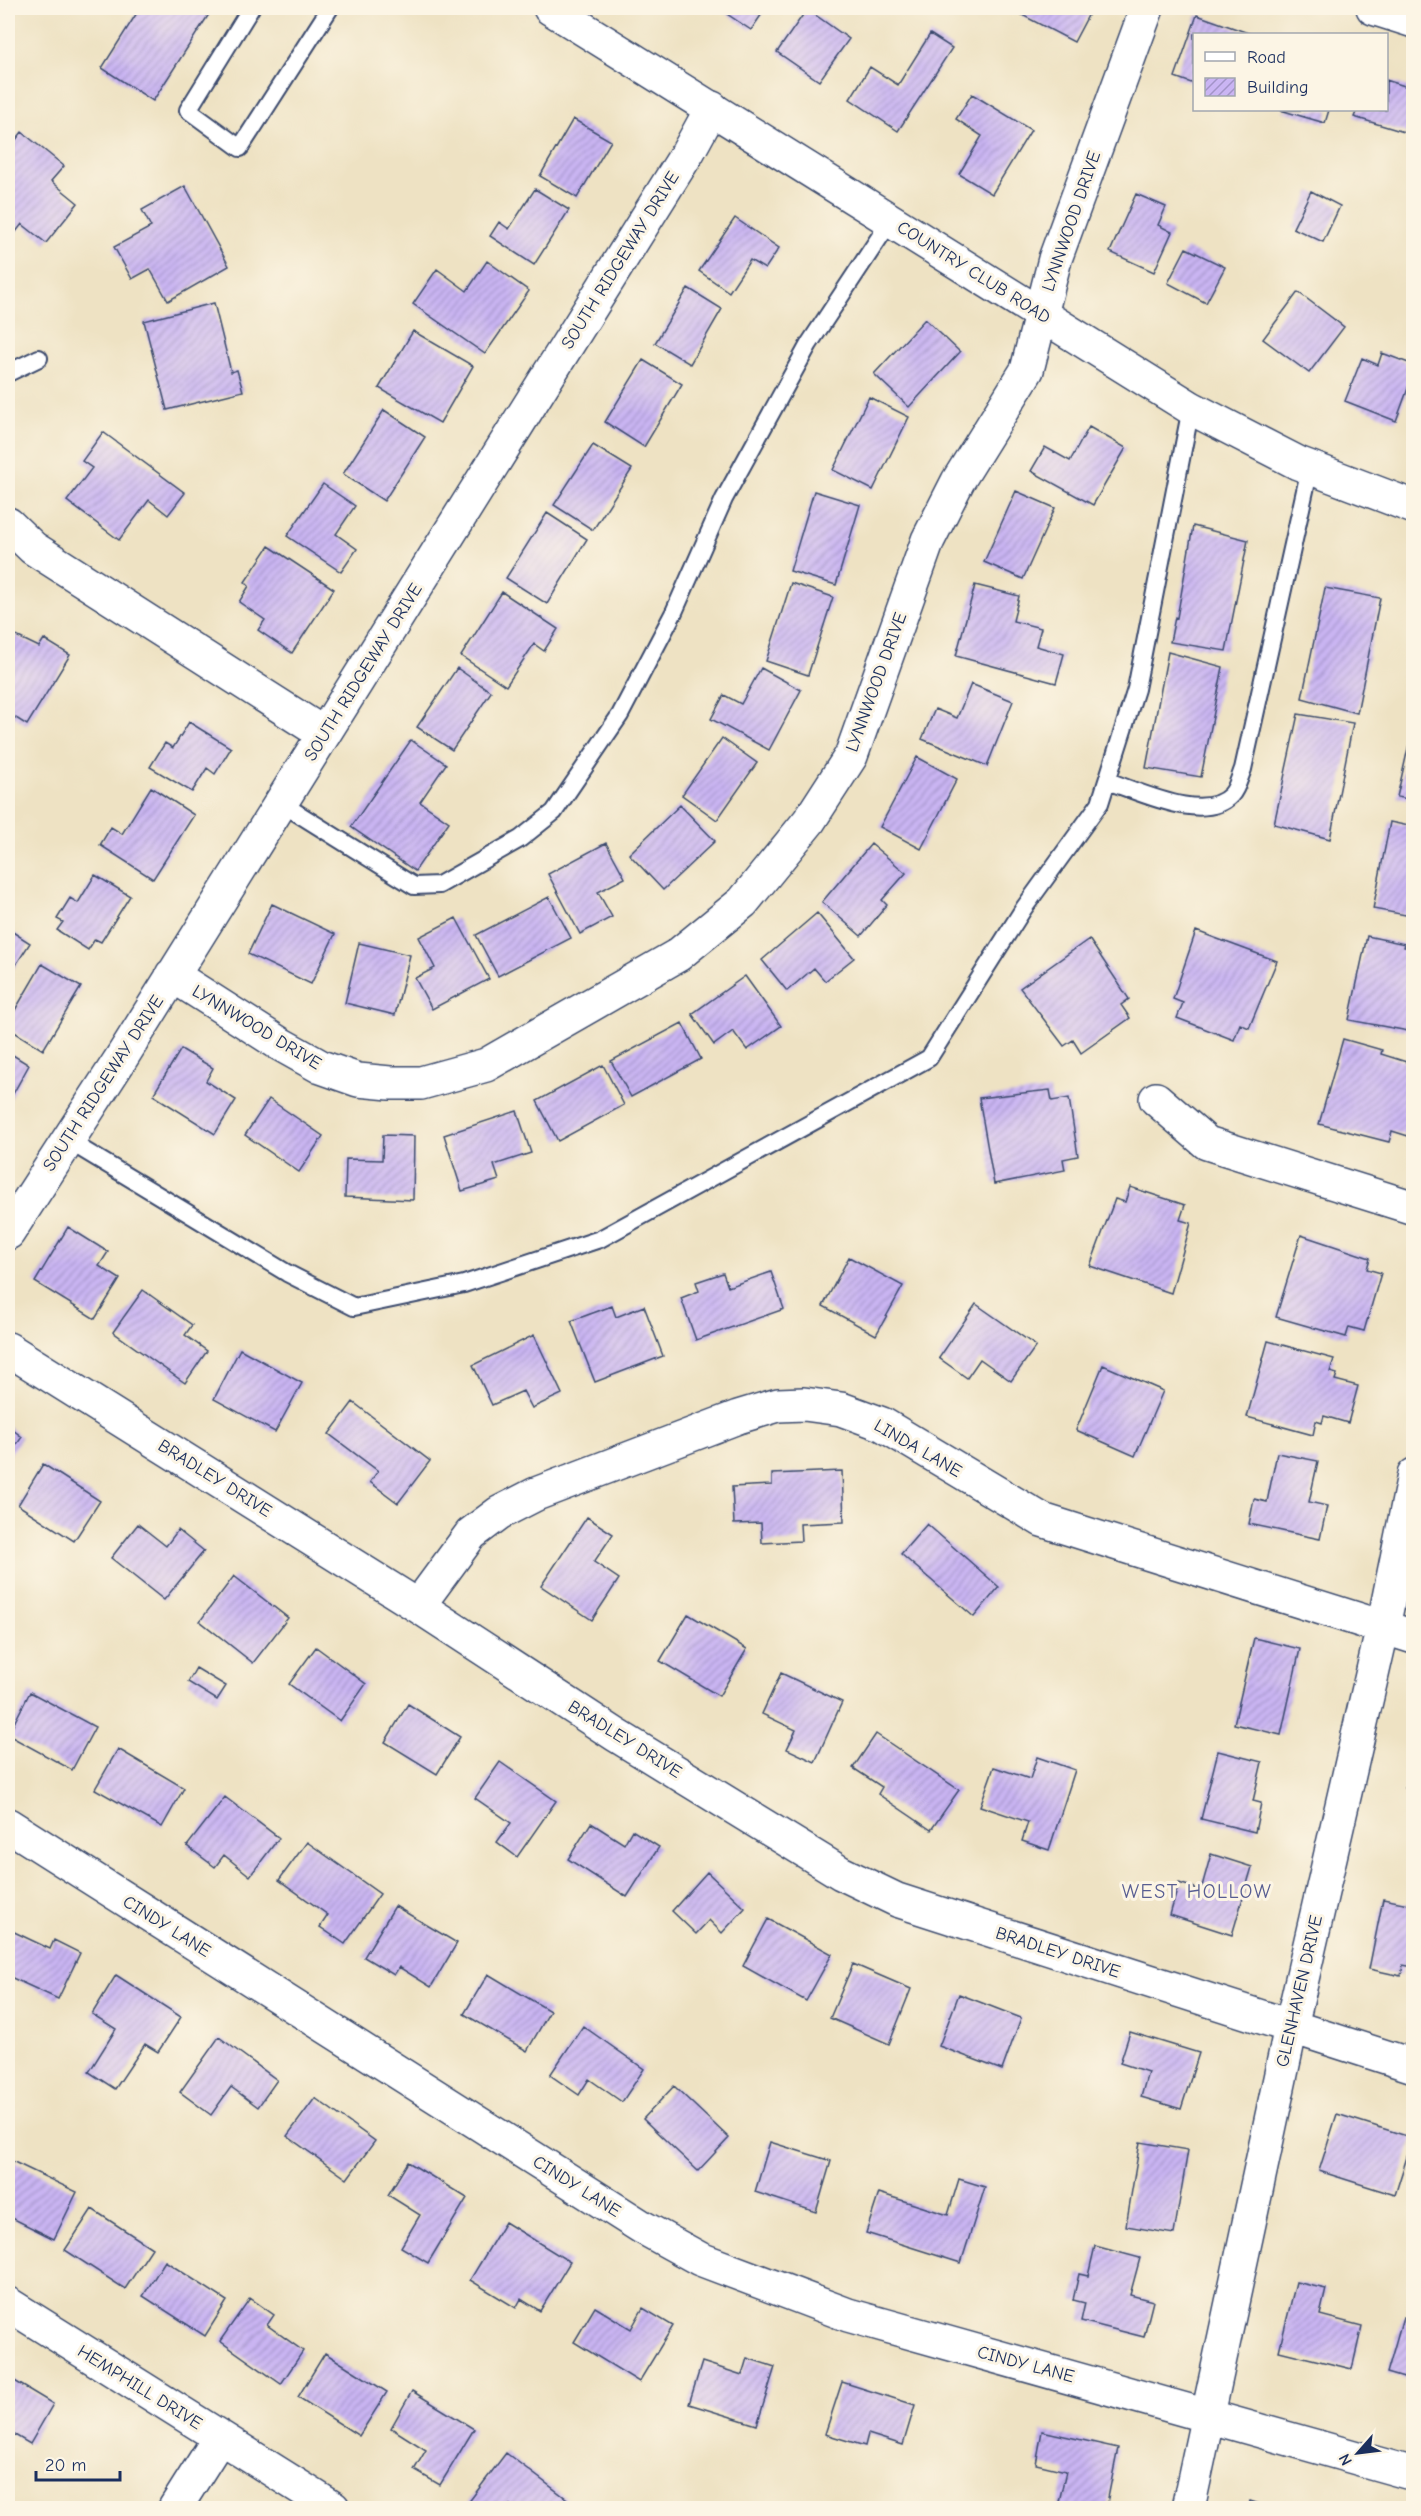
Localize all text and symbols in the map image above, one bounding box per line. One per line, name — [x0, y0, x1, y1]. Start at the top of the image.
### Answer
legend — [1193, 33, 1388, 111]
text: Road — [1247, 47, 1286, 68]
text: Building — [1247, 77, 1309, 98]
street label: LYNNWOOD DRIVE — [1038, 148, 1105, 294]
street label: SOUTH RIDGEWAY DRIVE — [557, 167, 684, 353]
street label: COUNTRY CLUB ROAD — [893, 217, 1054, 328]
street label: SOUTH RIDGEWAY DRIVE — [300, 579, 427, 765]
street label: LYNNWOOD DRIVE — [841, 609, 912, 755]
street label: LYNNWOOD DRIVE — [188, 981, 325, 1074]
street label: SOUTH RIDGEWAY DRIVE — [39, 991, 168, 1175]
street label: LINDA LANE — [870, 1415, 965, 1482]
street label: BRADLEY DRIVE — [154, 1435, 275, 1522]
street label: BRADLEY DRIVE — [564, 1696, 685, 1783]
district label: WEST HOLLOW — [1122, 1880, 1272, 1903]
street label: CINDY LANE — [119, 1891, 215, 1962]
street label: GLENHAVEN DRIVE — [1272, 1913, 1327, 2069]
street label: BRADLEY DRIVE — [993, 1922, 1123, 1983]
street label: CINDY LANE — [529, 2151, 625, 2222]
street label: HEMPHILL DRIVE — [74, 2341, 206, 2434]
street label: CINDY LANE — [975, 2341, 1077, 2388]
north arrow — [1328, 2423, 1388, 2483]
scale bar — [36, 2444, 120, 2482]
text: N — [1335, 2451, 1356, 2468]
text: 20 m — [45, 2455, 86, 2476]

